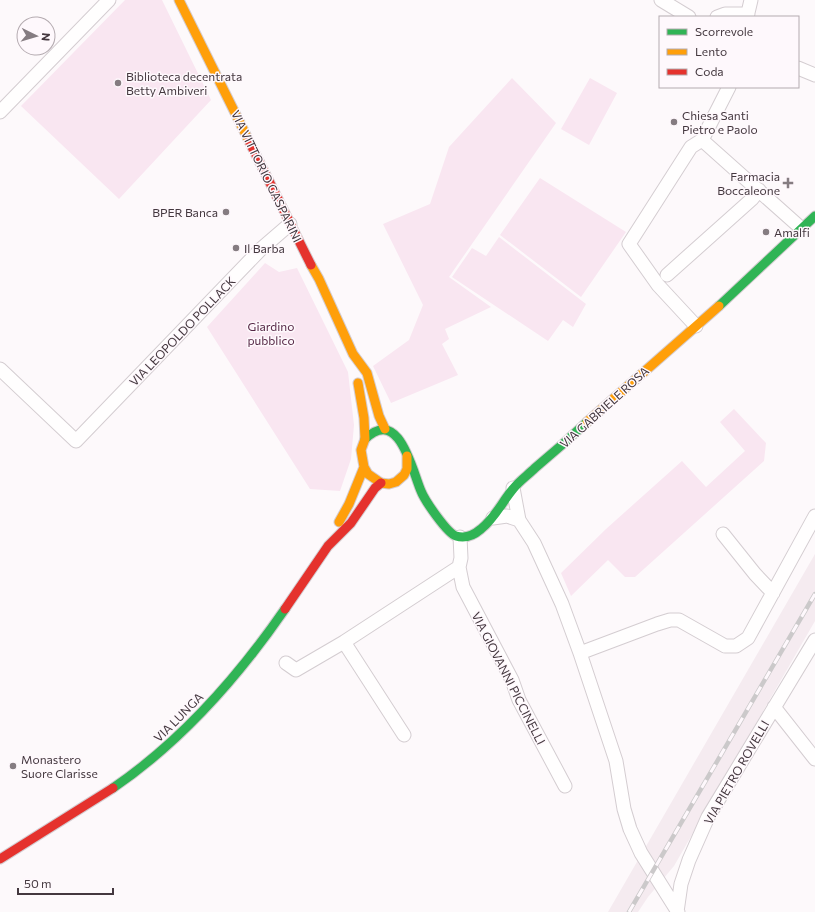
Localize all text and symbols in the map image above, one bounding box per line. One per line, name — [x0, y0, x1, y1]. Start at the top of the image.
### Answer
north arrow — [16, 16, 56, 56]
legend — [659, 16, 799, 88]
text: Scorrevole — [695, 24, 753, 38]
text: N — [40, 32, 53, 42]
text: Lento — [695, 44, 727, 58]
text: Coda — [695, 64, 724, 78]
place label: Biblioteca decentrata Betty Ambiveri — [126, 69, 242, 97]
marker: Biblioteca decentrata Betty Ambiveri — [113, 78, 123, 88]
street label: VIA VITTORIO GASPARINI — [229, 108, 305, 244]
place label: Chiesa Santi Pietro e Paolo — [682, 108, 758, 136]
marker: Chiesa Santi Pietro e Paolo — [669, 117, 679, 127]
place label: Farmacia Boccaleone — [717, 169, 780, 197]
marker: Farmacia Boccaleone — [783, 178, 793, 188]
place label: BPER Banca — [152, 205, 218, 219]
marker: BPER Banca — [221, 207, 231, 217]
place label: Amalfi — [774, 225, 810, 239]
marker: Amalfi — [761, 227, 771, 237]
place label: Il Barba — [244, 241, 285, 255]
marker: Il Barba — [231, 243, 241, 253]
street label: VIA LEOPOLDO POLLACK — [126, 273, 238, 389]
park label: Giardino pubblico — [247, 319, 295, 347]
street label: VIA GABRIELE ROSA — [557, 363, 651, 451]
street label: VIA GIOVANNI PICCINELLI — [469, 609, 549, 747]
street label: VIA LUNGA — [150, 689, 206, 745]
street label: VIA PIETRO ROVELLI — [701, 718, 771, 826]
place label: Monastero Suore Clarisse — [21, 752, 98, 780]
marker: Monastero Suore Clarisse — [8, 761, 18, 771]
scale bar — [18, 870, 113, 896]
text: 50 m — [24, 876, 52, 890]

